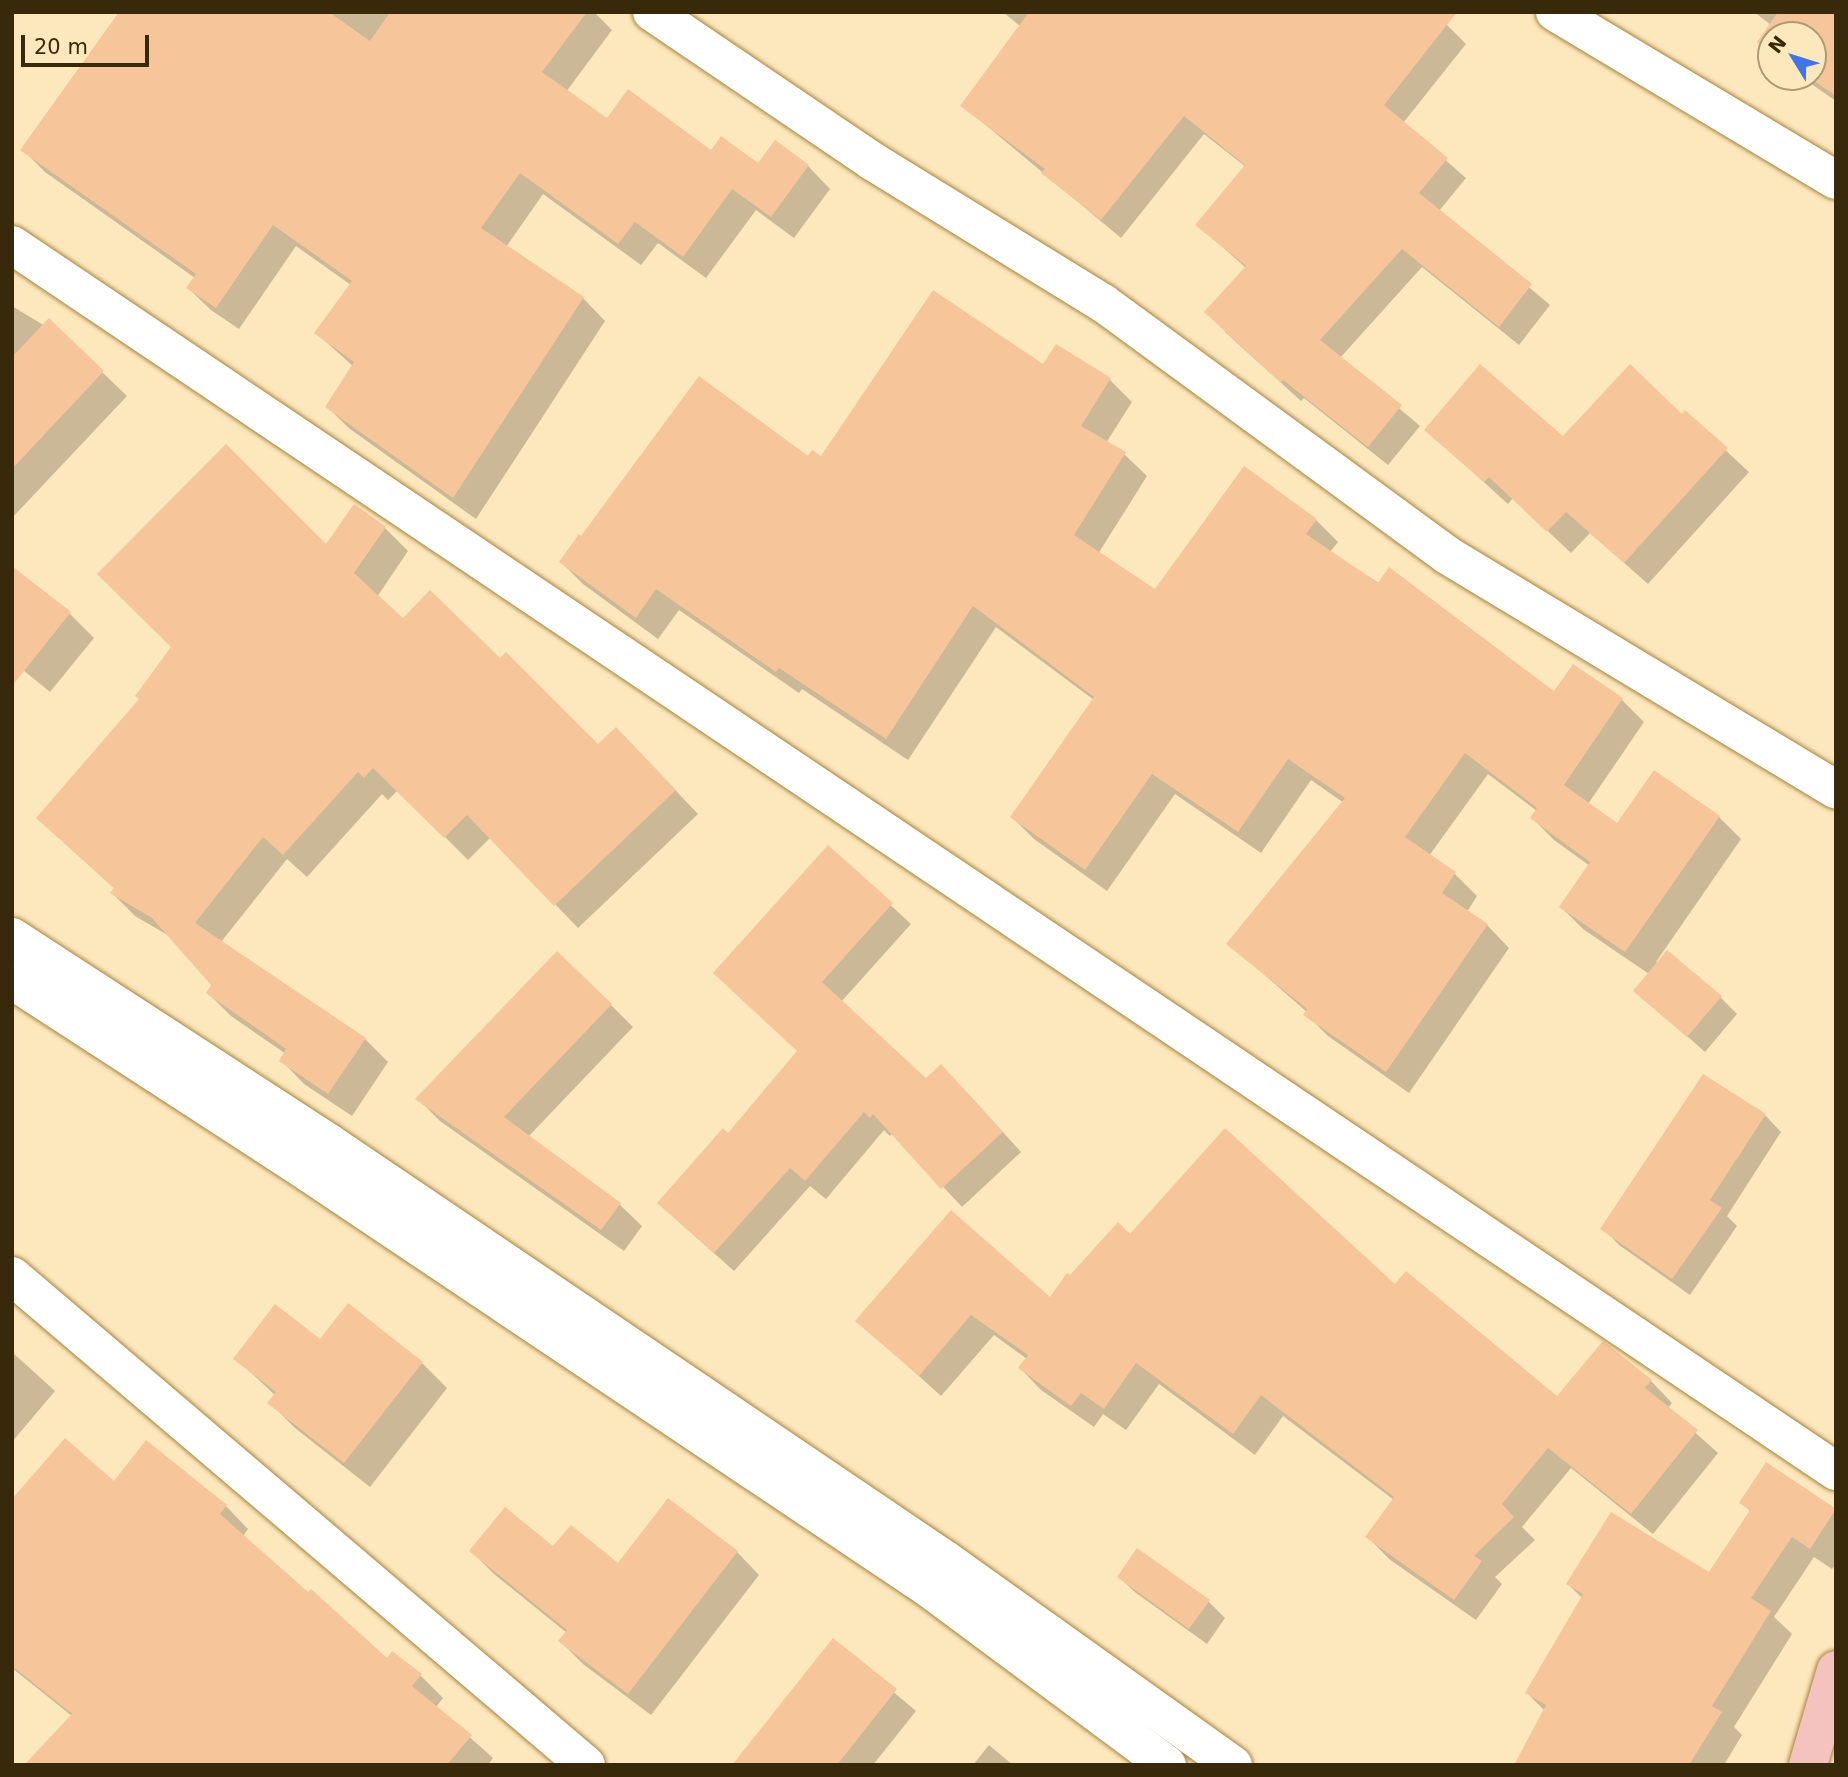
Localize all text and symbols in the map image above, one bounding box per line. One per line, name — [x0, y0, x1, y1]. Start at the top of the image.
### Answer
scale bar — [24, 21, 152, 65]
north arrow — [1757, 21, 1827, 91]
text: N — [1763, 31, 1791, 57]
text: 20 m — [34, 35, 88, 59]

